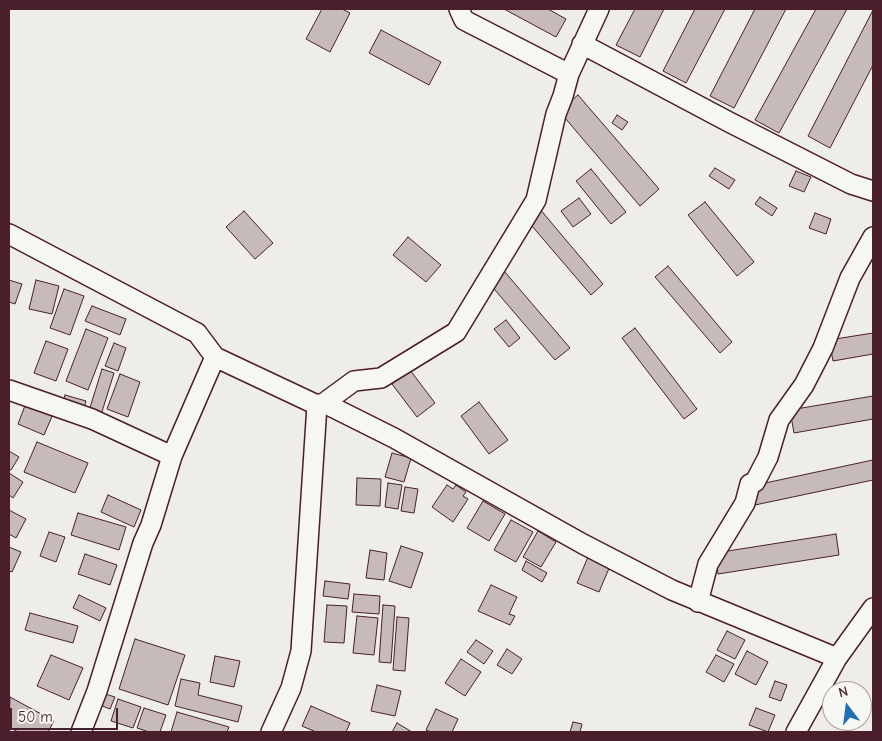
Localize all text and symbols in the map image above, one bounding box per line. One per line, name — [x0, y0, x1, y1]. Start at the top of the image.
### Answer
north arrow — [822, 681, 872, 731]
text: N — [837, 683, 850, 701]
scale bar — [12, 698, 120, 730]
text: 50 m — [18, 708, 53, 726]

